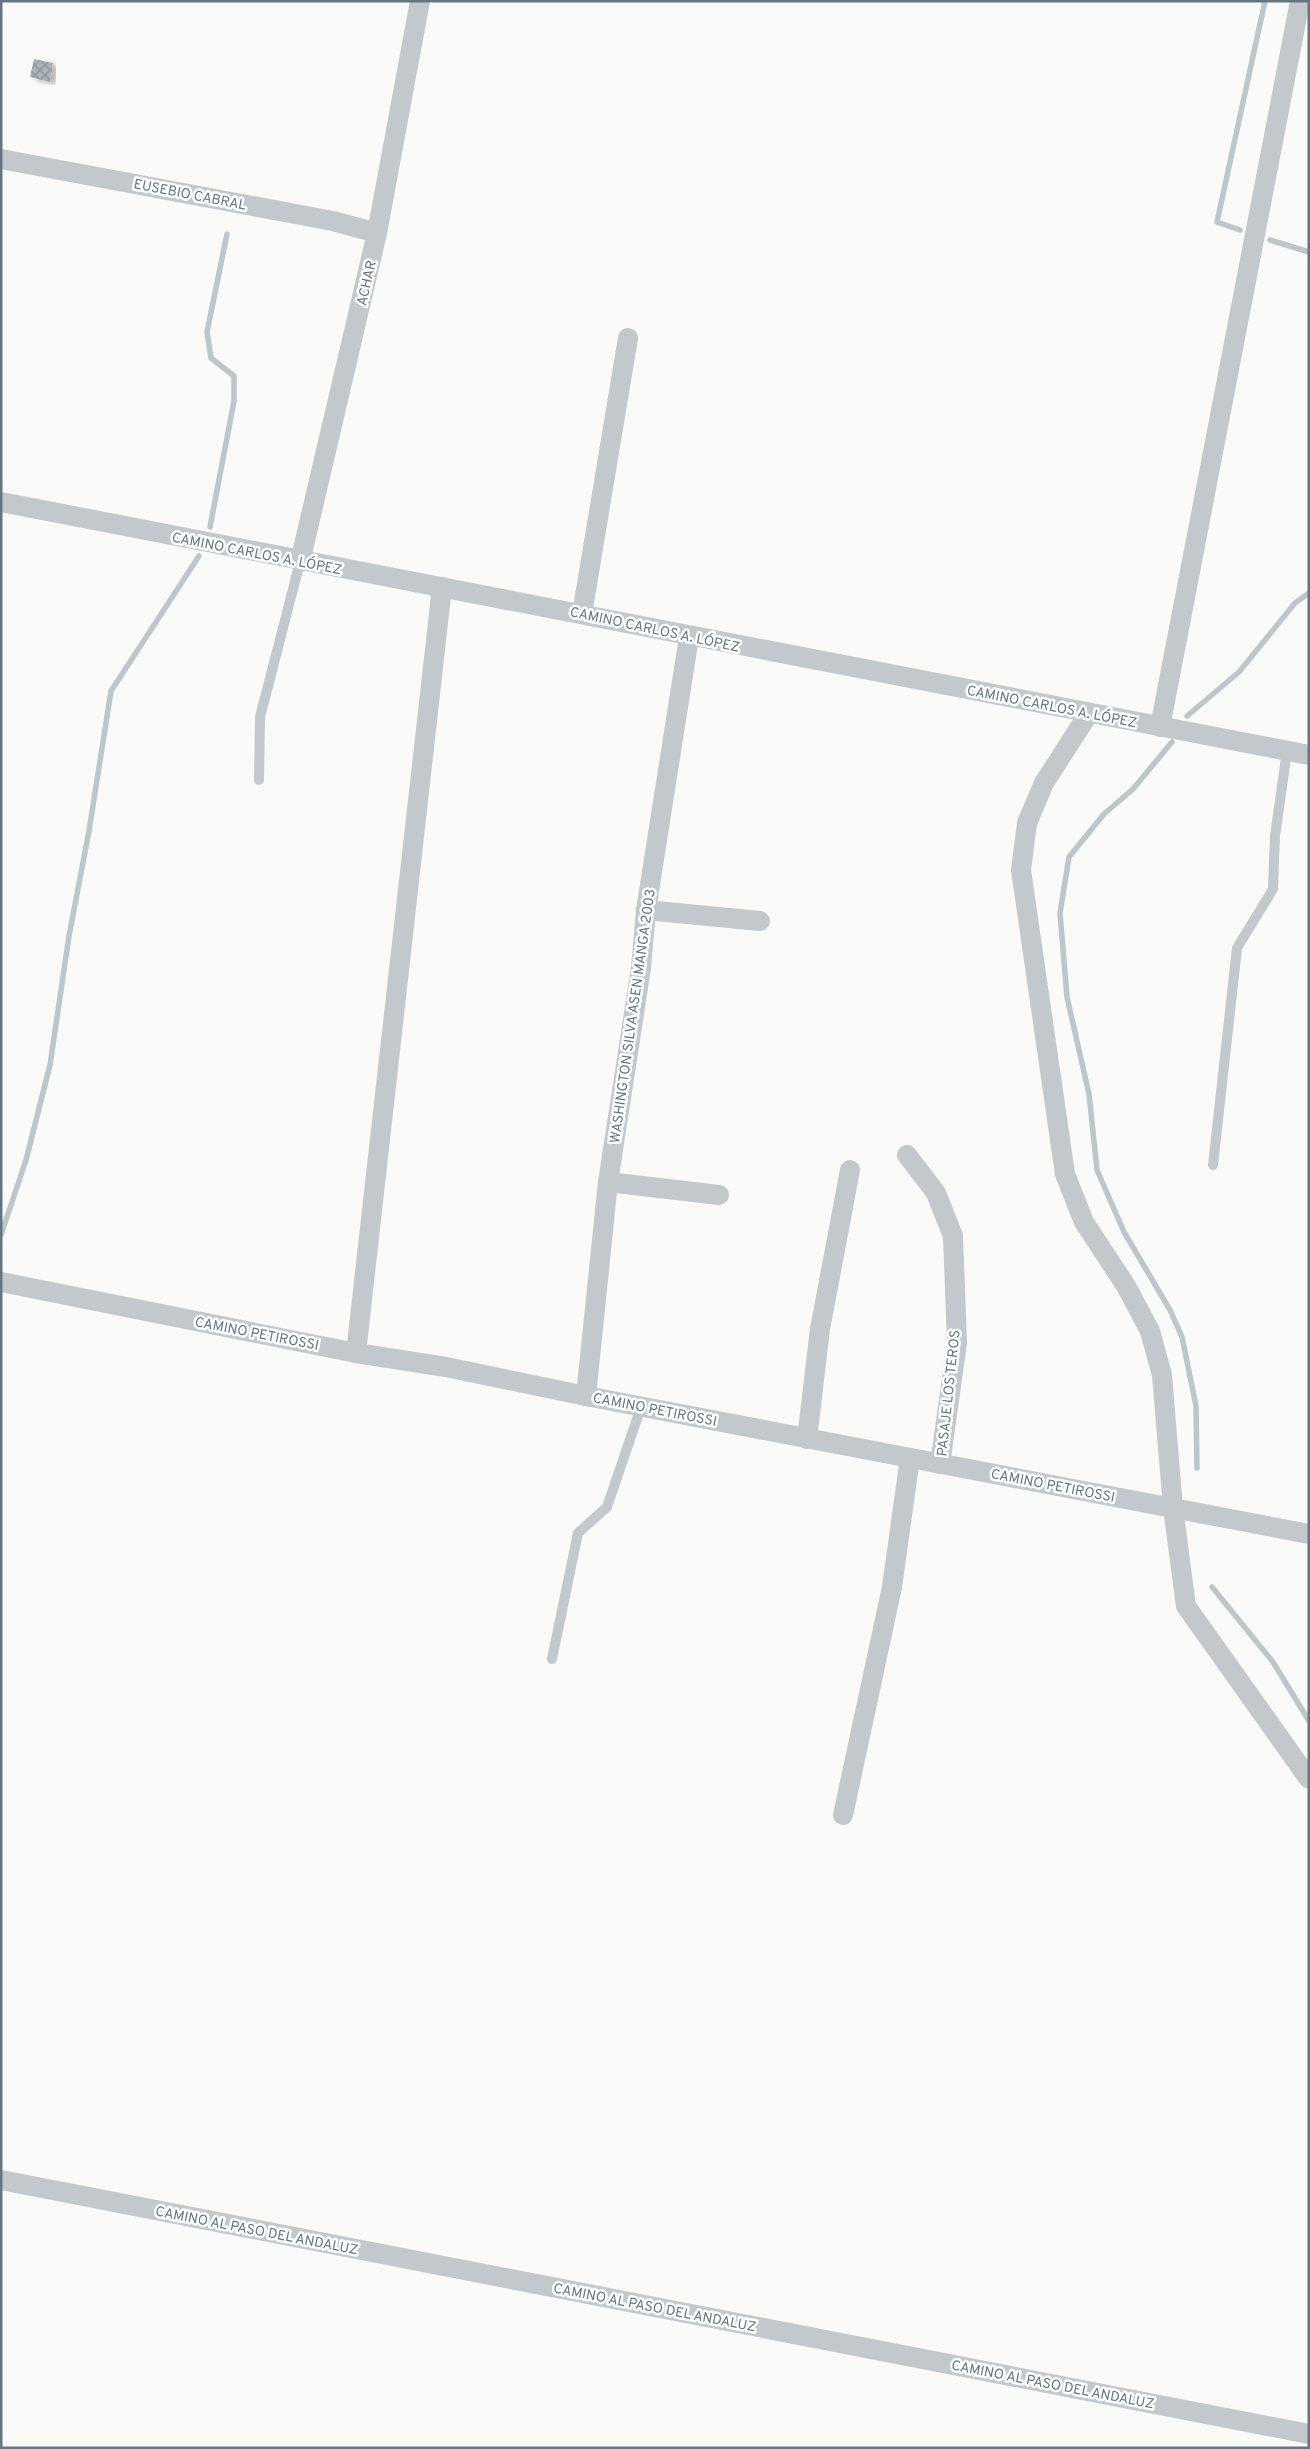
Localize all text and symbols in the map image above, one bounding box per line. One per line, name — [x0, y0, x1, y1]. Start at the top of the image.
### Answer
street label: EUSEBIO CABRAL — [132, 176, 248, 215]
street label: ACHAR — [354, 259, 381, 308]
street label: CAMINO CARLOS A. LÓPEZ — [170, 529, 343, 579]
street label: CAMINO CARLOS A. LÓPEZ — [568, 603, 741, 657]
street label: CAMINO CARLOS A. LÓPEZ — [965, 682, 1138, 732]
street label: WASHINGTON SILVA ASEN MANGA 2003 — [607, 888, 660, 1145]
street label: CAMINO PETIROSSI — [193, 1314, 320, 1355]
street label: PASAJE LOS TEROS — [934, 1329, 965, 1457]
street label: CAMINO PETIROSSI — [591, 1390, 718, 1431]
street label: CAMINO PETIROSSI — [989, 1466, 1116, 1507]
street label: CAMINO AL PASO DEL ANDALUZ — [154, 2203, 360, 2259]
street label: CAMINO AL PASO DEL ANDALUZ — [552, 2280, 758, 2336]
street label: CAMINO AL PASO DEL ANDALUZ — [950, 2357, 1156, 2413]

